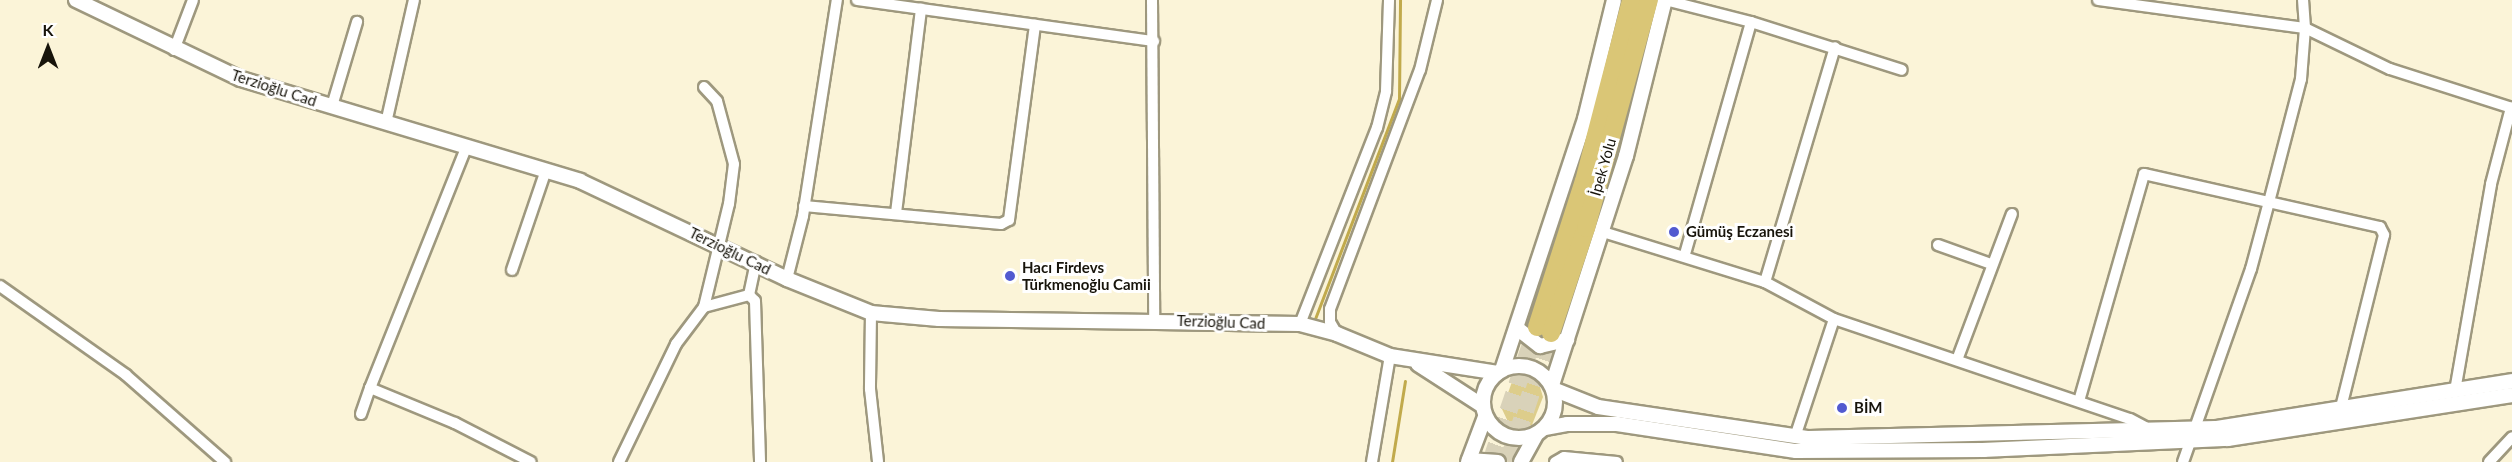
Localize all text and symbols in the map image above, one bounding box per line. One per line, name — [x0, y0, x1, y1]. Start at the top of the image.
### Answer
north arrow — [18, 18, 78, 78]
text: K — [43, 20, 53, 39]
street label: Terzioğlu Cad — [229, 66, 319, 110]
street label: İpek Yolu — [1586, 136, 1620, 198]
street label: Terzioğlu Cad — [686, 223, 774, 279]
place label: Gümüş Eczanesi — [1686, 223, 1793, 241]
marker: Gümüş Eczanesi — [1667, 225, 1681, 239]
place label: Hacı Firdevs Türkmenoğlu Camii — [1022, 258, 1151, 293]
marker: Hacı Firdevs Türkmenoğlu Camii — [1003, 269, 1017, 283]
street label: Terzioğlu Cad — [1176, 311, 1266, 333]
place label: BİM — [1854, 399, 1882, 417]
marker: BİM — [1835, 401, 1849, 415]

